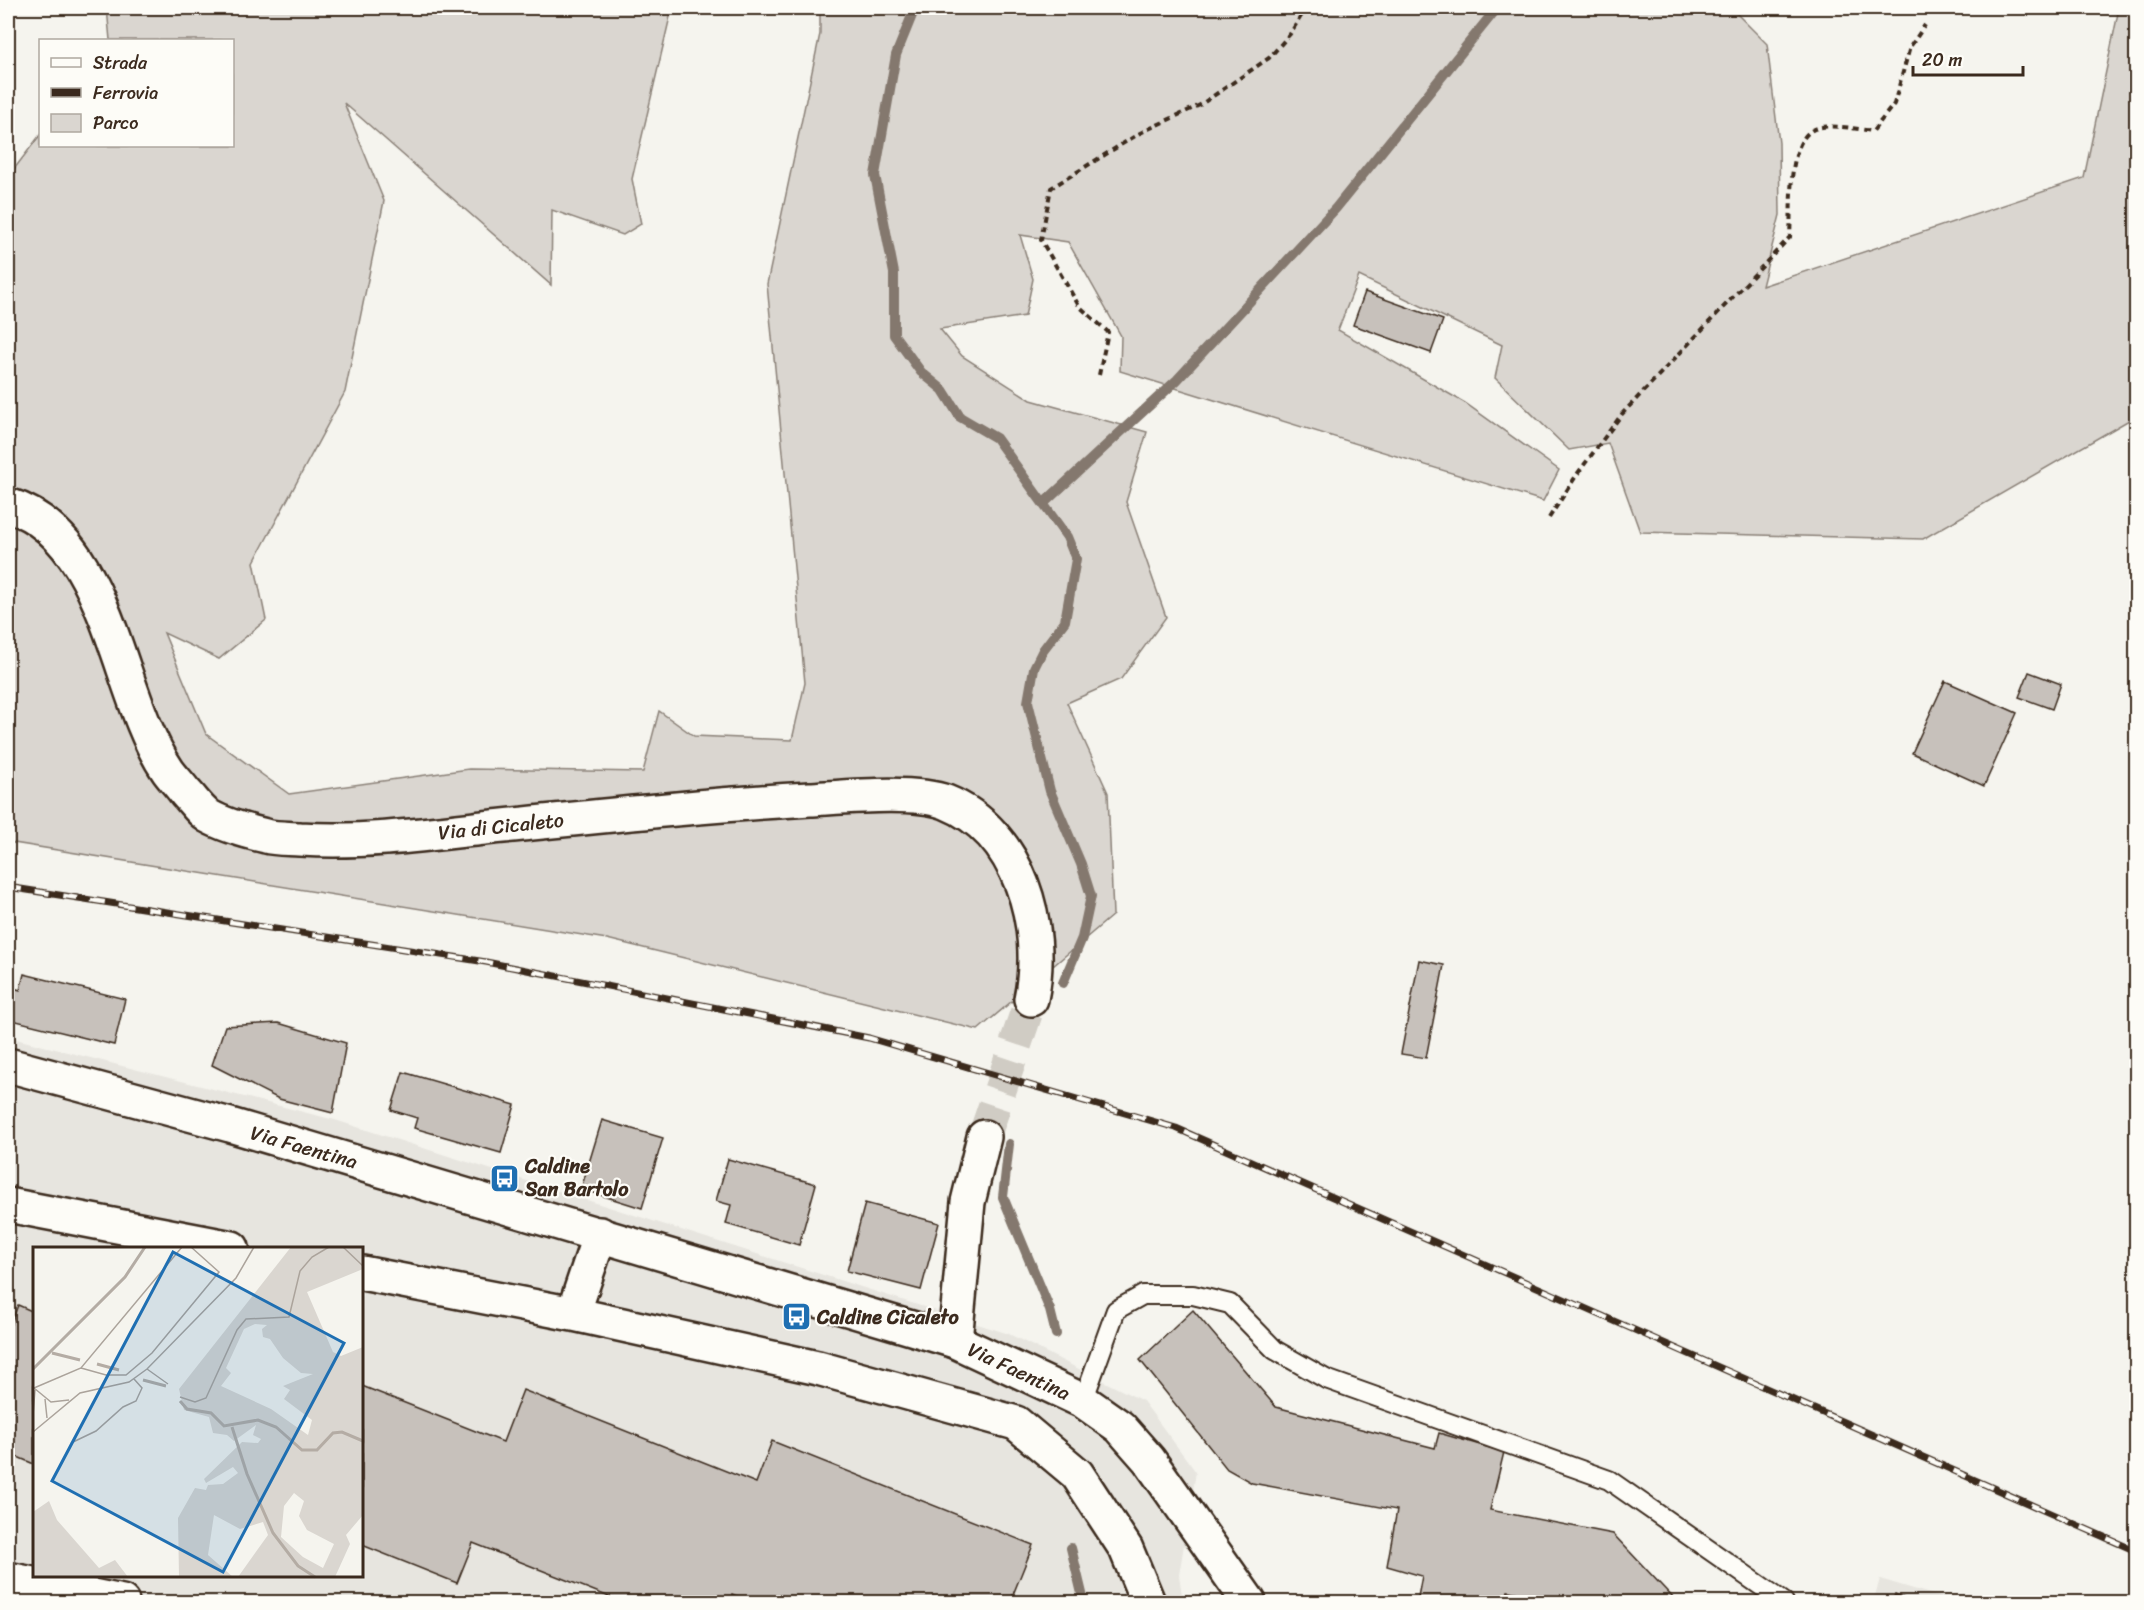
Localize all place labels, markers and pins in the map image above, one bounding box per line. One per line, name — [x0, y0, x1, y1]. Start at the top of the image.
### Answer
place label: Caldine San Bartolo — [524, 1149, 629, 1207]
bus stop icon: Caldine San Bartolo — [488, 1162, 520, 1194]
place label: Caldine Cicaleto — [816, 1300, 959, 1335]
bus stop icon: Caldine Cicaleto — [780, 1301, 812, 1333]

